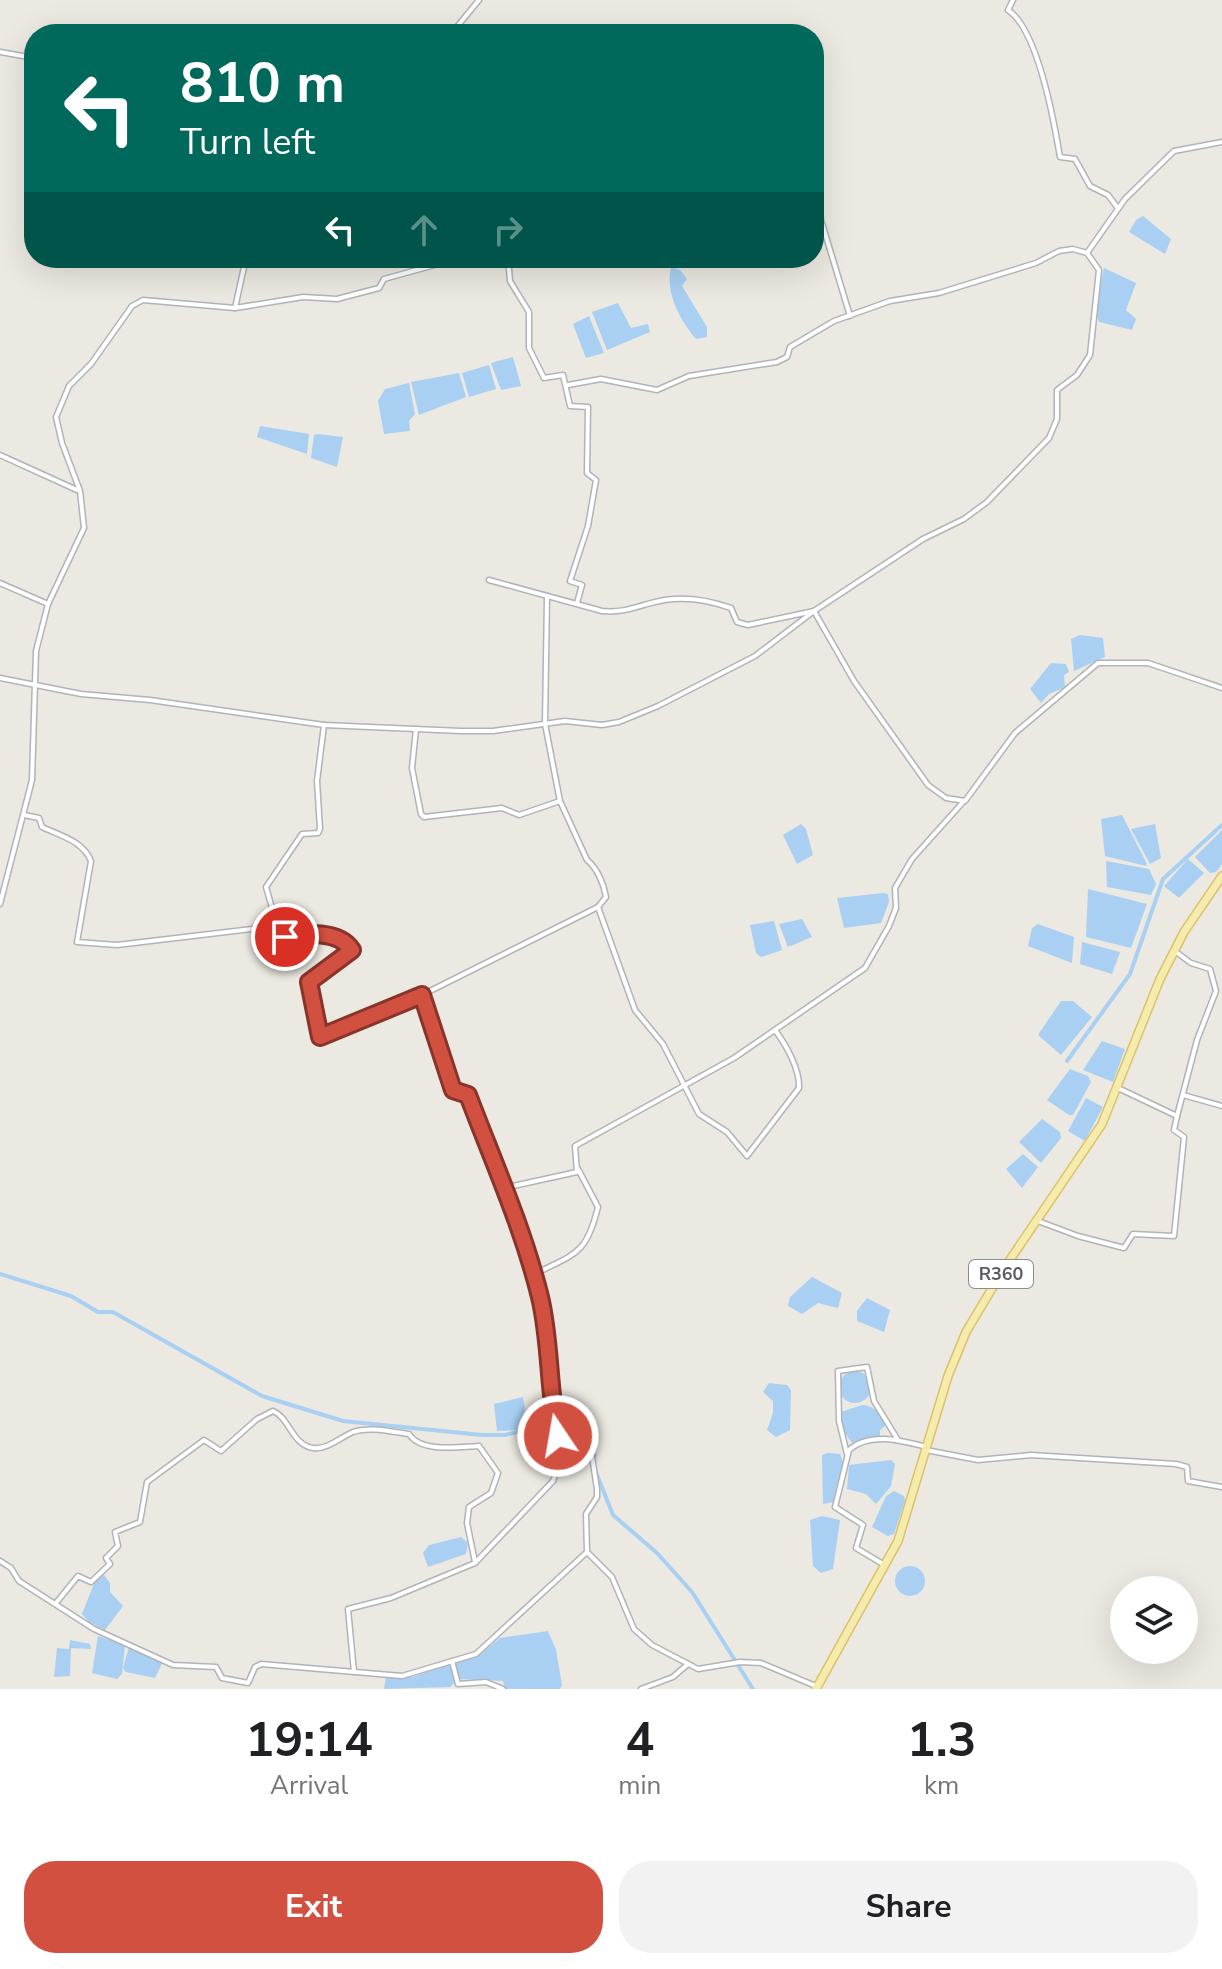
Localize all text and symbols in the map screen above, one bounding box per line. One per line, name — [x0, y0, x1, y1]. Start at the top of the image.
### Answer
text: 810 m — [180, 45, 345, 122]
icon: left — [48, 56, 152, 160]
text: Turn left — [180, 118, 315, 167]
icon: left — [318, 208, 362, 252]
icon: ahead — [402, 208, 446, 252]
icon: right — [486, 208, 530, 252]
pin — [251, 903, 319, 971]
icon: arrive — [263, 915, 307, 959]
road number: R360 — [969, 1260, 1033, 1288]
position arrow — [516, 1394, 600, 1478]
map controls — [1110, 1576, 1198, 1664]
button: layers — [1110, 1576, 1198, 1664]
text: 19:14 — [246, 1707, 373, 1773]
text: 4 — [625, 1707, 654, 1773]
text: 1.3 — [907, 1707, 976, 1773]
text: Arrival — [270, 1768, 348, 1803]
text: min — [618, 1768, 661, 1803]
text: km — [924, 1768, 959, 1803]
button: Exit — [24, 1861, 603, 1953]
button: Share — [619, 1861, 1198, 1953]

